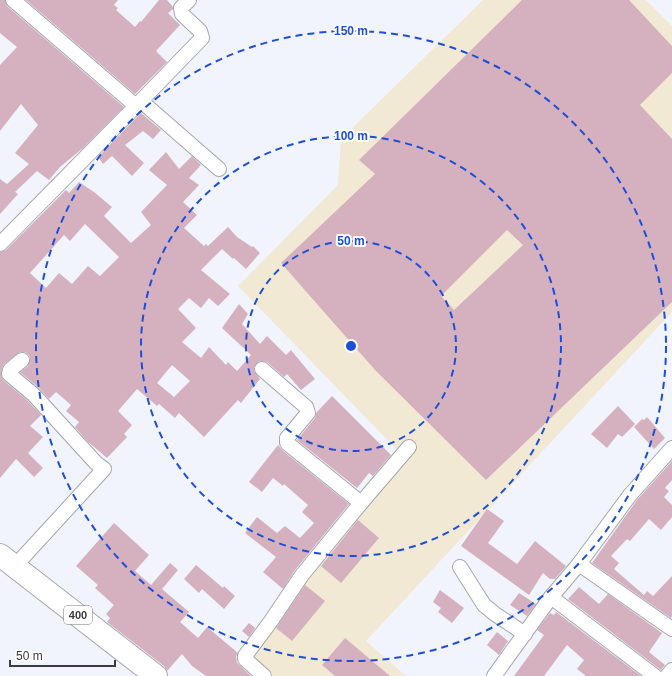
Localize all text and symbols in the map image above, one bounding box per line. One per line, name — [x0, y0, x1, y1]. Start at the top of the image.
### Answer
text: 150 m — [334, 24, 368, 38]
text: 100 m — [334, 129, 368, 143]
text: 50 m — [337, 234, 365, 248]
centre of rings — [344, 339, 358, 353]
road number: 400 — [64, 606, 92, 624]
scale bar — [10, 642, 115, 668]
text: 50 m — [16, 649, 43, 663]

